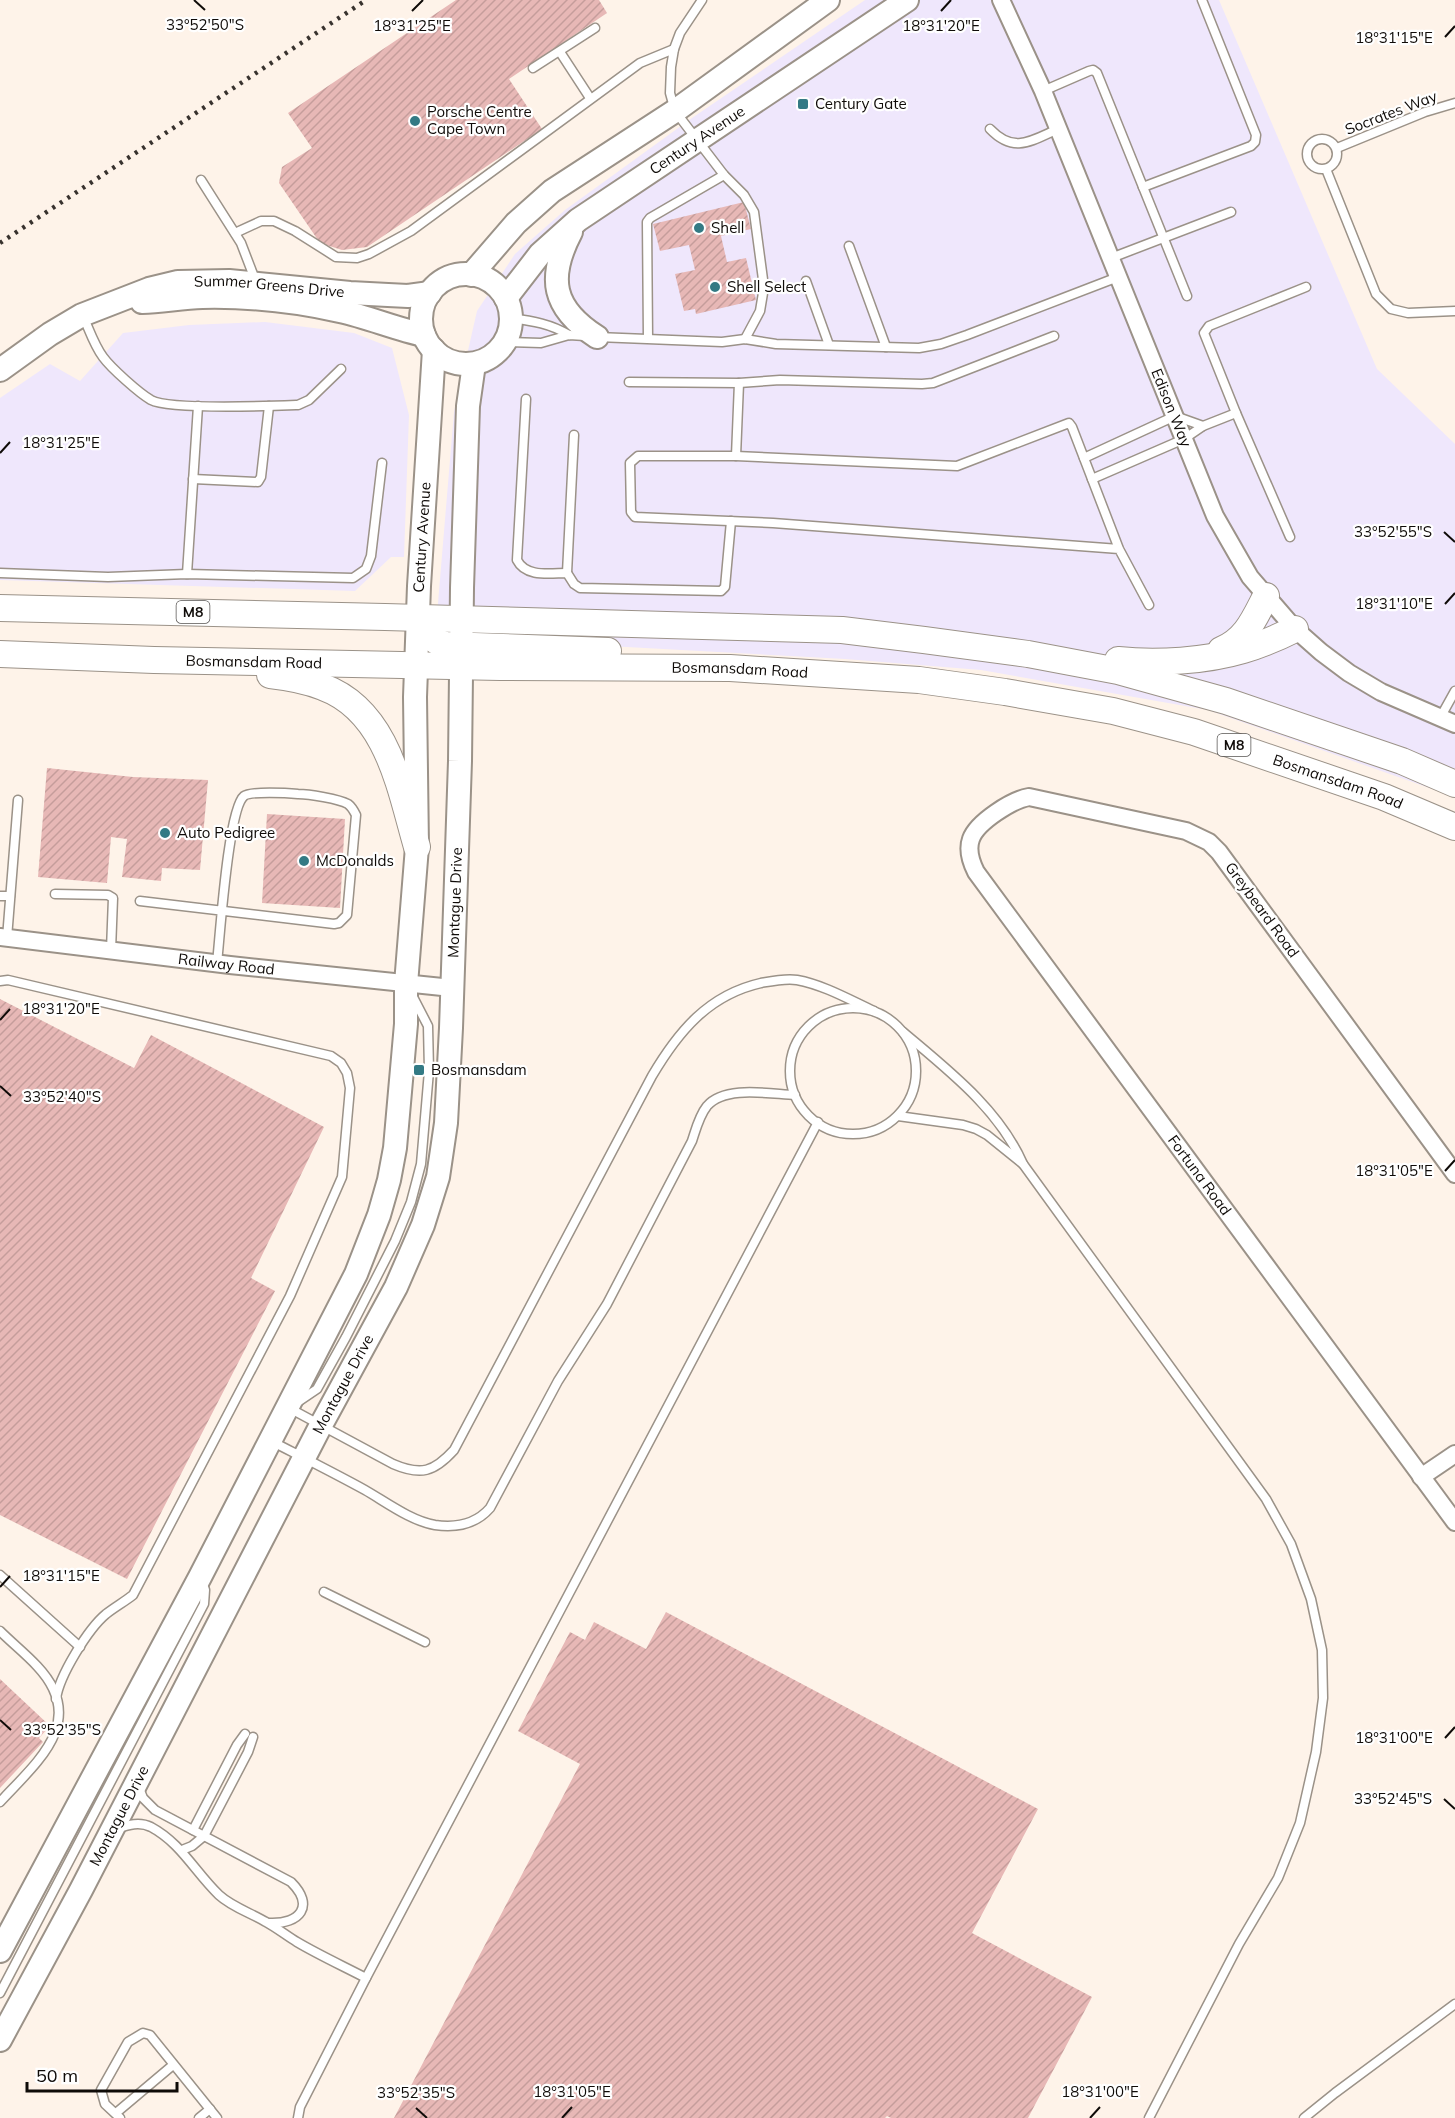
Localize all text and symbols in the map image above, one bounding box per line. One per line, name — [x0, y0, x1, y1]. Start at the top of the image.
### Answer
text: 33°52'50"S — [166, 15, 244, 34]
text: 18°31'25"E — [373, 16, 451, 35]
text: 18°31'20"E — [902, 16, 980, 35]
text: 18°31'15"E — [1355, 28, 1433, 47]
street label: Socrates Way — [1342, 86, 1440, 139]
place label: Century Gate — [815, 94, 907, 113]
marker: Century Gate — [796, 97, 810, 111]
street label: Century Avenue — [646, 101, 748, 179]
place label: Porsche Centre Cape Town — [427, 102, 532, 138]
marker: Porsche Centre Cape Town — [408, 114, 422, 128]
place label: Shell — [711, 218, 744, 237]
marker: Shell — [692, 221, 706, 235]
street label: Summer Greens Drive — [194, 271, 345, 301]
place label: Shell Select — [727, 277, 806, 296]
marker: Shell Select — [708, 280, 722, 294]
street label: Edison Way — [1147, 366, 1196, 450]
text: 18°31'25"E — [22, 433, 100, 452]
street label: Century Avenue — [409, 481, 435, 593]
text: 33°52'55"S — [1354, 522, 1432, 541]
text: 18°31'10"E — [1355, 594, 1433, 613]
road number: M8 — [176, 601, 210, 623]
street label: Bosmansdam Road — [185, 651, 322, 672]
street label: Bosmansdam Road — [671, 658, 809, 682]
road number: M8 — [1218, 734, 1250, 756]
street label: Bosmansdam Road — [1271, 750, 1406, 813]
place label: Auto Pedigree — [177, 823, 275, 842]
marker: Auto Pedigree — [158, 826, 172, 840]
street label: Montague Drive — [443, 847, 466, 958]
place label: McDonalds — [316, 851, 394, 870]
marker: McDonalds — [297, 854, 311, 868]
street label: Greybeard Road — [1221, 858, 1303, 961]
street label: Railway Road — [177, 949, 276, 979]
text: 18°31'20"E — [22, 999, 100, 1018]
place label: Bosmansdam — [431, 1060, 527, 1079]
marker: Bosmansdam — [412, 1063, 426, 1077]
text: 33°52'40"S — [23, 1087, 101, 1106]
street label: Fortuna Road — [1164, 1131, 1236, 1219]
text: 18°31'05"E — [1355, 1161, 1433, 1180]
street label: Montague Drive — [308, 1331, 377, 1437]
text: 18°31'15"E — [22, 1566, 100, 1585]
text: 33°52'35"S — [23, 1720, 101, 1739]
text: 18°31'00"E — [1355, 1728, 1433, 1747]
street label: Montague Drive — [85, 1762, 153, 1869]
text: 33°52'45"S — [1354, 1789, 1432, 1808]
scale bar — [27, 2055, 177, 2093]
text: 50 m — [36, 2064, 78, 2087]
text: 18°31'05"E — [533, 2082, 611, 2101]
text: 18°31'00"E — [1061, 2082, 1139, 2101]
text: 33°52'35"S — [377, 2083, 455, 2102]

